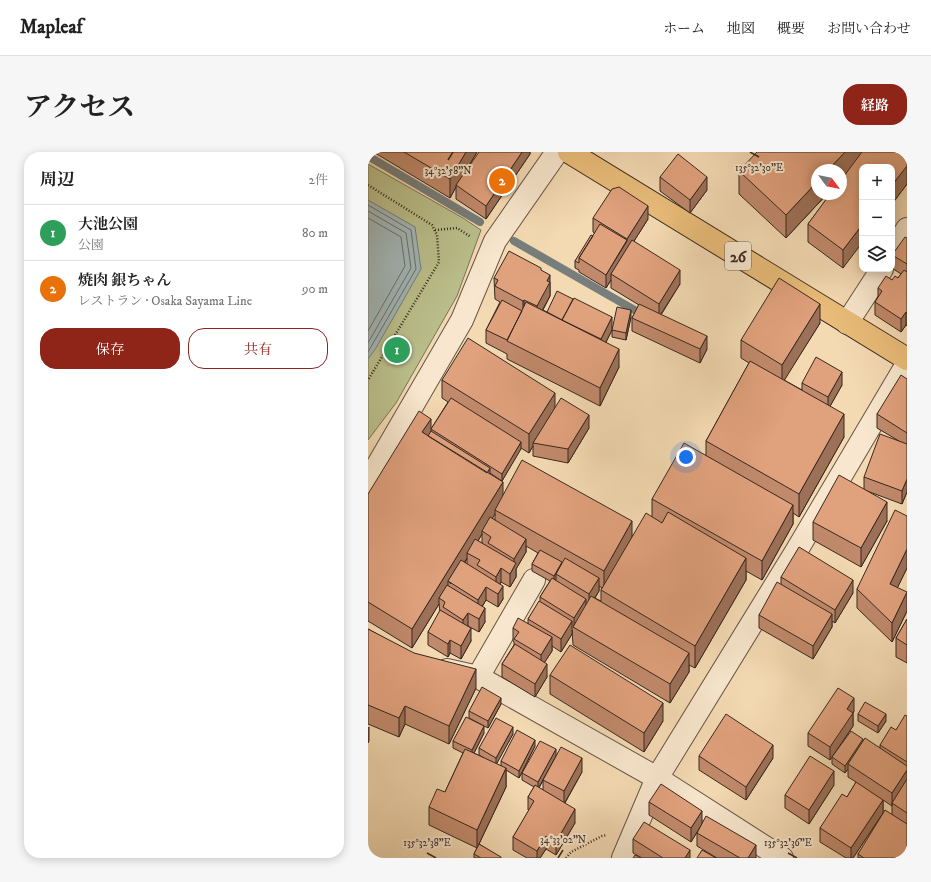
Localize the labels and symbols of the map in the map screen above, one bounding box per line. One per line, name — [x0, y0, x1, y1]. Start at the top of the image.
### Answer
text: 135°32'30"E — [735, 162, 783, 174]
north arrow — [811, 164, 847, 200]
text: 34°32'58"N — [424, 165, 472, 177]
pin: 2 — [489, 166, 515, 196]
road number: 26 — [725, 242, 751, 270]
pin: 1 — [384, 335, 410, 365]
your location — [676, 447, 696, 467]
text: 34°33'02"N — [540, 834, 586, 846]
text: 135°32'38"E — [403, 837, 451, 849]
text: 135°32'36"E — [764, 837, 812, 849]

